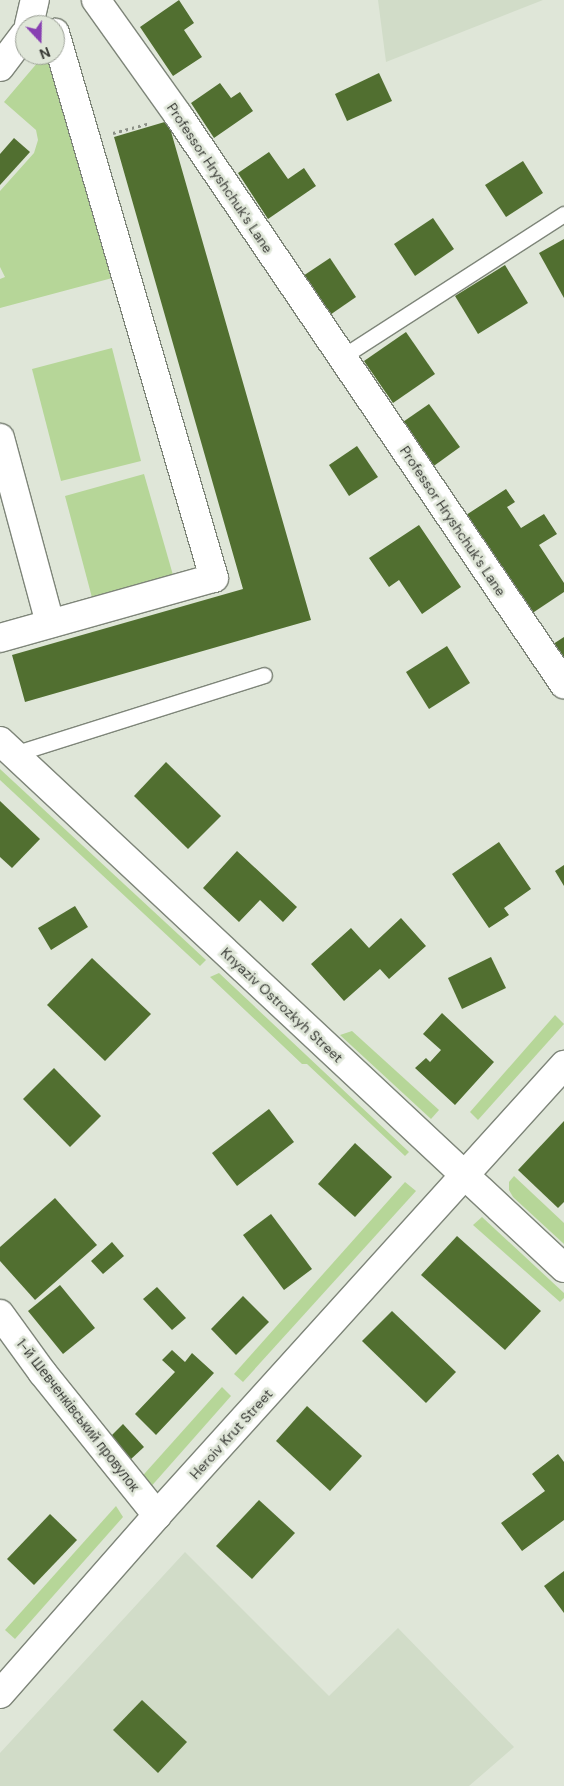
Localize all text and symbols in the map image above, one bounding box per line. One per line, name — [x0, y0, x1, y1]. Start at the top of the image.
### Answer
north arrow — [15, 15, 65, 65]
text: N — [37, 43, 53, 63]
street label: Professor Hryshchuk's Lane — [163, 100, 277, 256]
street label: Professor Hryshchuk's Lane — [396, 443, 510, 599]
street label: Knyaziv Ostrozkyh Street — [217, 944, 347, 1066]
street label: 1-й Шевченківський провулок — [13, 1335, 143, 1495]
street label: Heroiv Krut Street — [186, 1385, 276, 1483]

